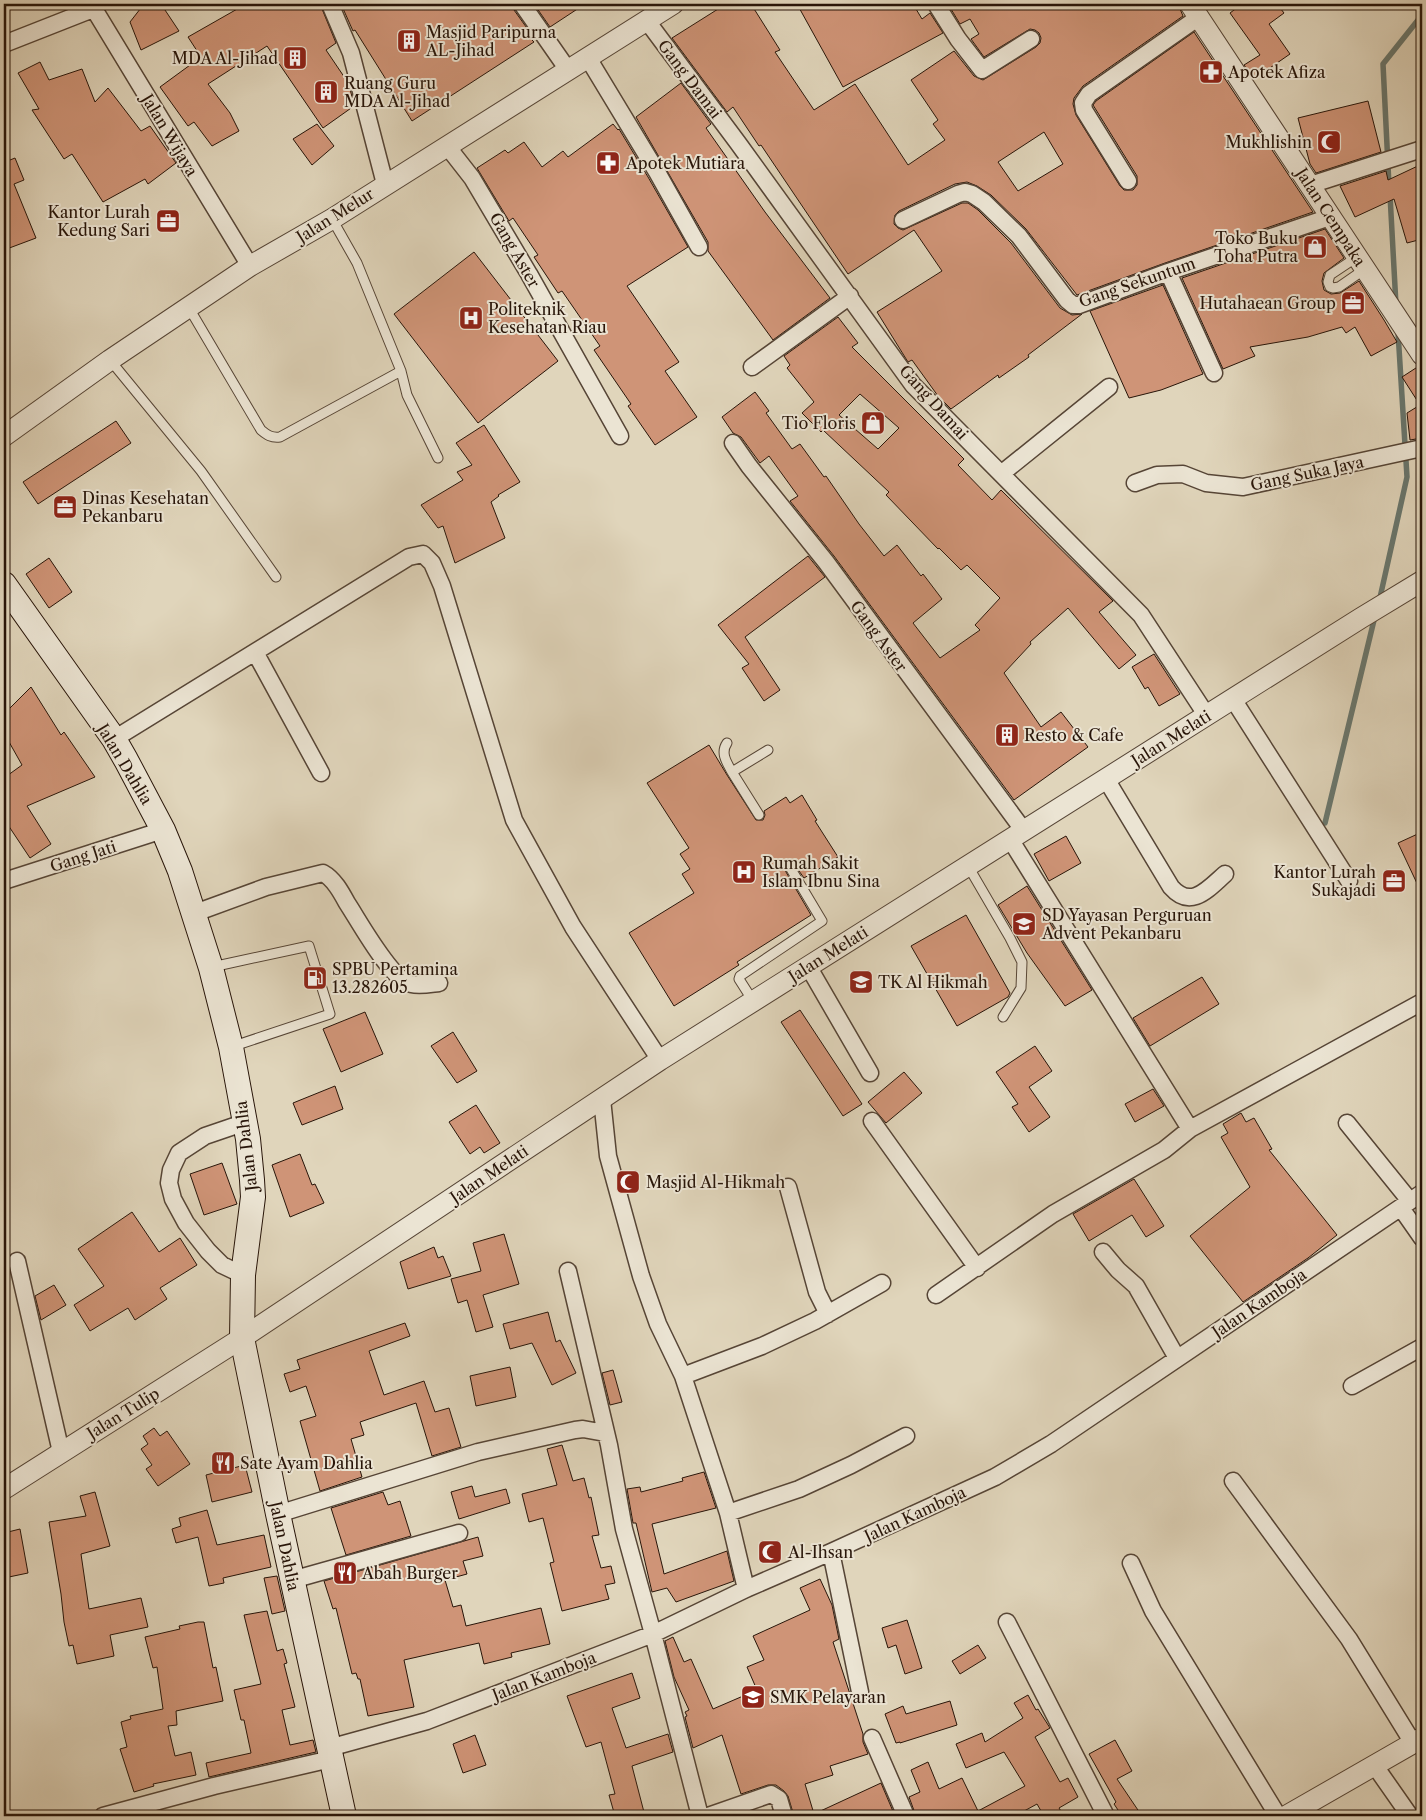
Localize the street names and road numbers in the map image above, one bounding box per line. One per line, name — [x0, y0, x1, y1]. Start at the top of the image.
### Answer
street label: Gang Damai — [654, 36, 726, 123]
street label: Jalan Wijaya — [136, 88, 203, 180]
street label: Jalan Cempaka — [1290, 162, 1371, 270]
street label: Jalan Melur — [290, 183, 378, 248]
street label: Gang Aster — [485, 209, 545, 291]
street label: Gang Sekuntum — [1076, 253, 1198, 311]
street label: Gang Damai — [895, 361, 973, 444]
street label: Gang Suka Jaya — [1249, 451, 1366, 495]
street label: Gang Aster — [846, 596, 912, 676]
street label: Jalan Melati — [1125, 706, 1214, 772]
street label: Jalan Dahlia — [91, 717, 157, 809]
street label: Gang Jati — [47, 836, 119, 876]
street label: Jalan Melati — [782, 922, 871, 988]
street label: Jalan Dahlia — [230, 1099, 262, 1195]
street label: Jalan Melati — [444, 1141, 532, 1209]
street label: Jalan Kamboja — [1205, 1264, 1310, 1344]
street label: Jalan Tulip — [81, 1383, 163, 1445]
street label: Jalan Kamboja — [858, 1482, 969, 1547]
street label: Jalan Dahlia — [265, 1497, 304, 1593]
street label: Jalan Kamboja — [486, 1647, 599, 1706]

